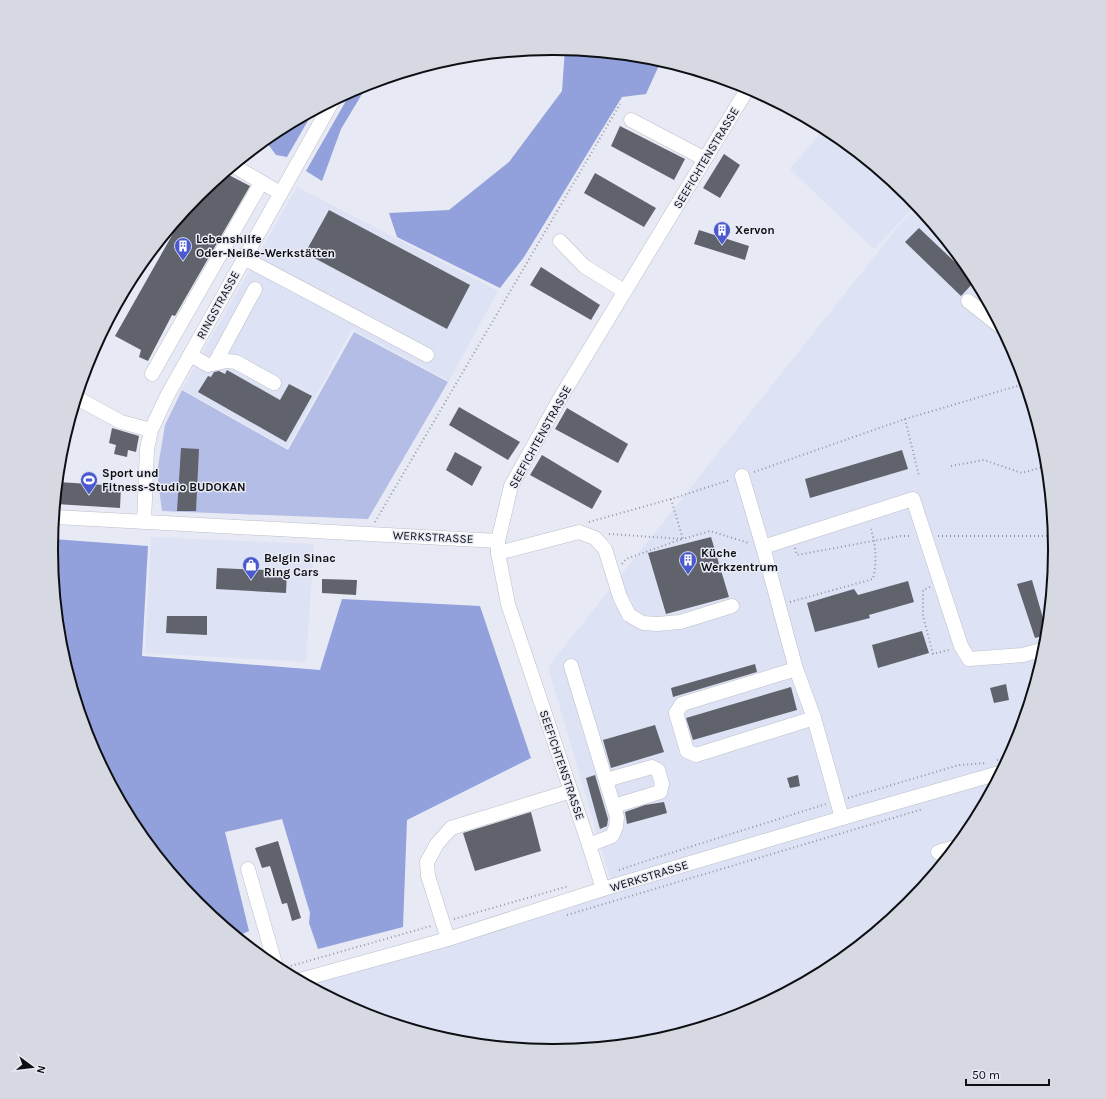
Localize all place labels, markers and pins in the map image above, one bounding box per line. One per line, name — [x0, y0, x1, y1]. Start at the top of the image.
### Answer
building icon: Xervon — [712, 220, 732, 245]
place label: Xervon — [735, 223, 775, 237]
place label: Lebenshilfe Oder-Neiße-Werkstätten — [196, 232, 335, 260]
building icon: Lebenshilfe Oder-Neiße-Werkstätten — [173, 236, 193, 261]
place label: Sport und Fitness-Studio BUDOKAN — [102, 466, 246, 494]
sports icon: Sport und Fitness-Studio BUDOKAN — [79, 470, 99, 495]
place label: Küche Werkzentrum — [701, 546, 778, 574]
building icon: Küche Werkzentrum — [678, 550, 698, 575]
place label: Belgin Sinac Ring Cars — [264, 551, 336, 579]
shop icon: Belgin Sinac Ring Cars — [241, 555, 261, 580]

